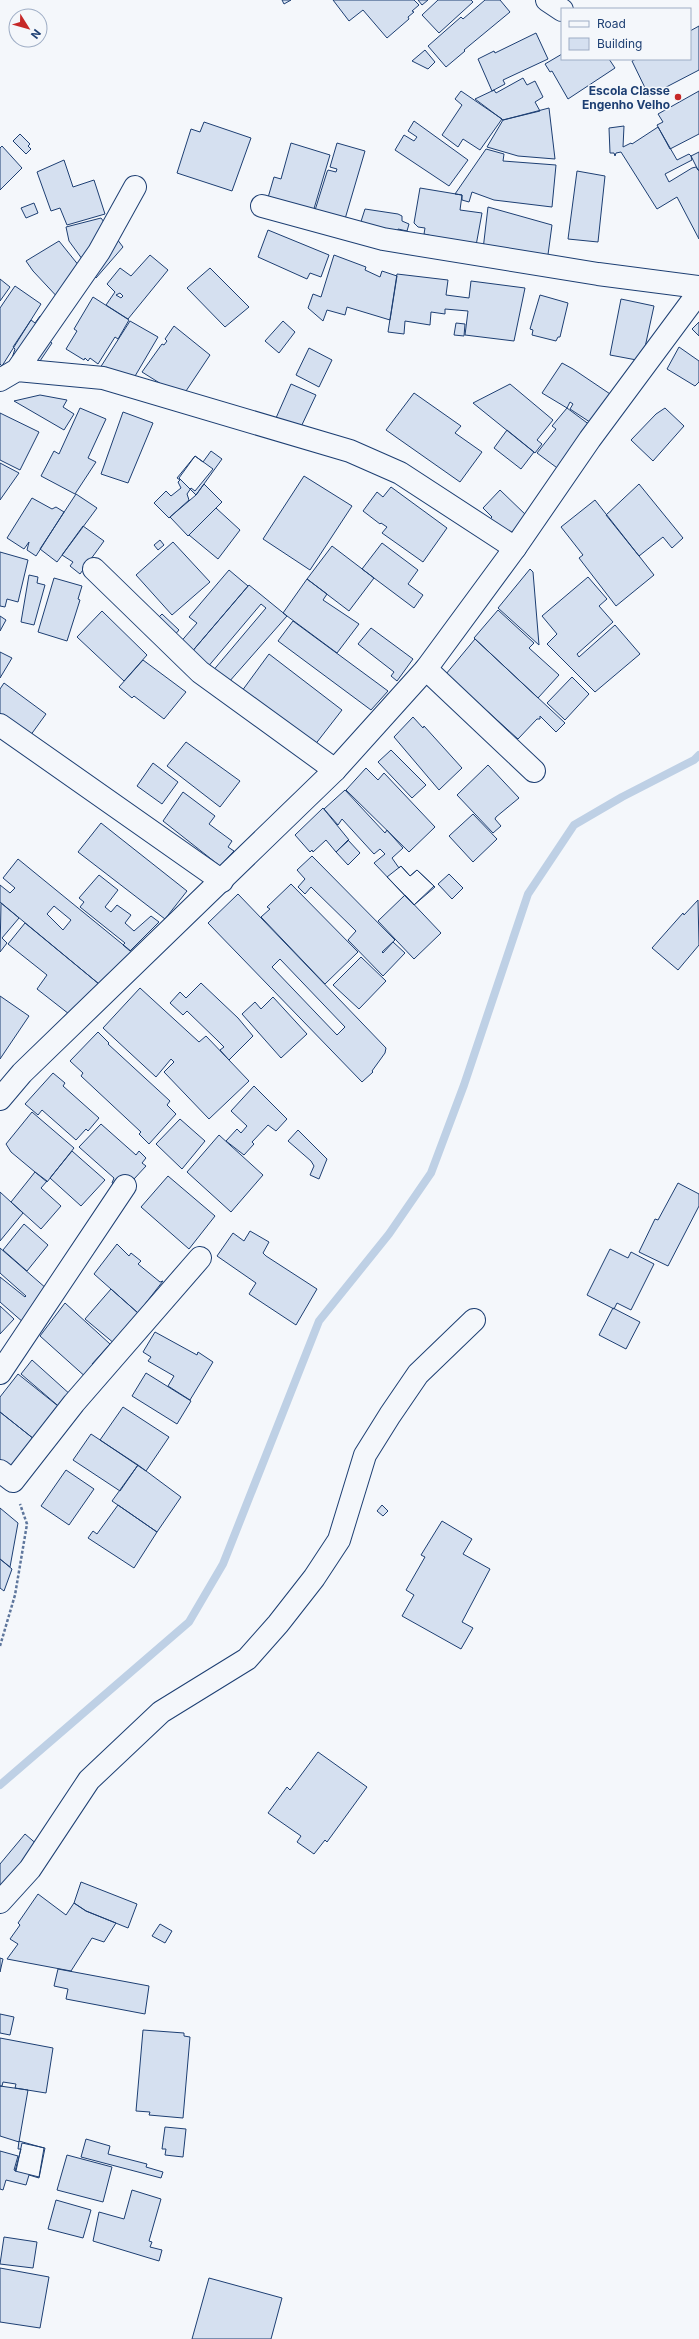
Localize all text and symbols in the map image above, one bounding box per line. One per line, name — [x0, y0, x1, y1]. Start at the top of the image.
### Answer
north arrow — [8, 8, 48, 48]
legend — [561, 8, 691, 60]
text: Road — [597, 16, 626, 31]
text: N — [28, 26, 44, 42]
text: Building — [597, 36, 642, 51]
place label: Escola Classe Engenho Velho — [582, 83, 670, 112]
marker: Escola Classe Engenho Velho — [673, 92, 683, 102]

